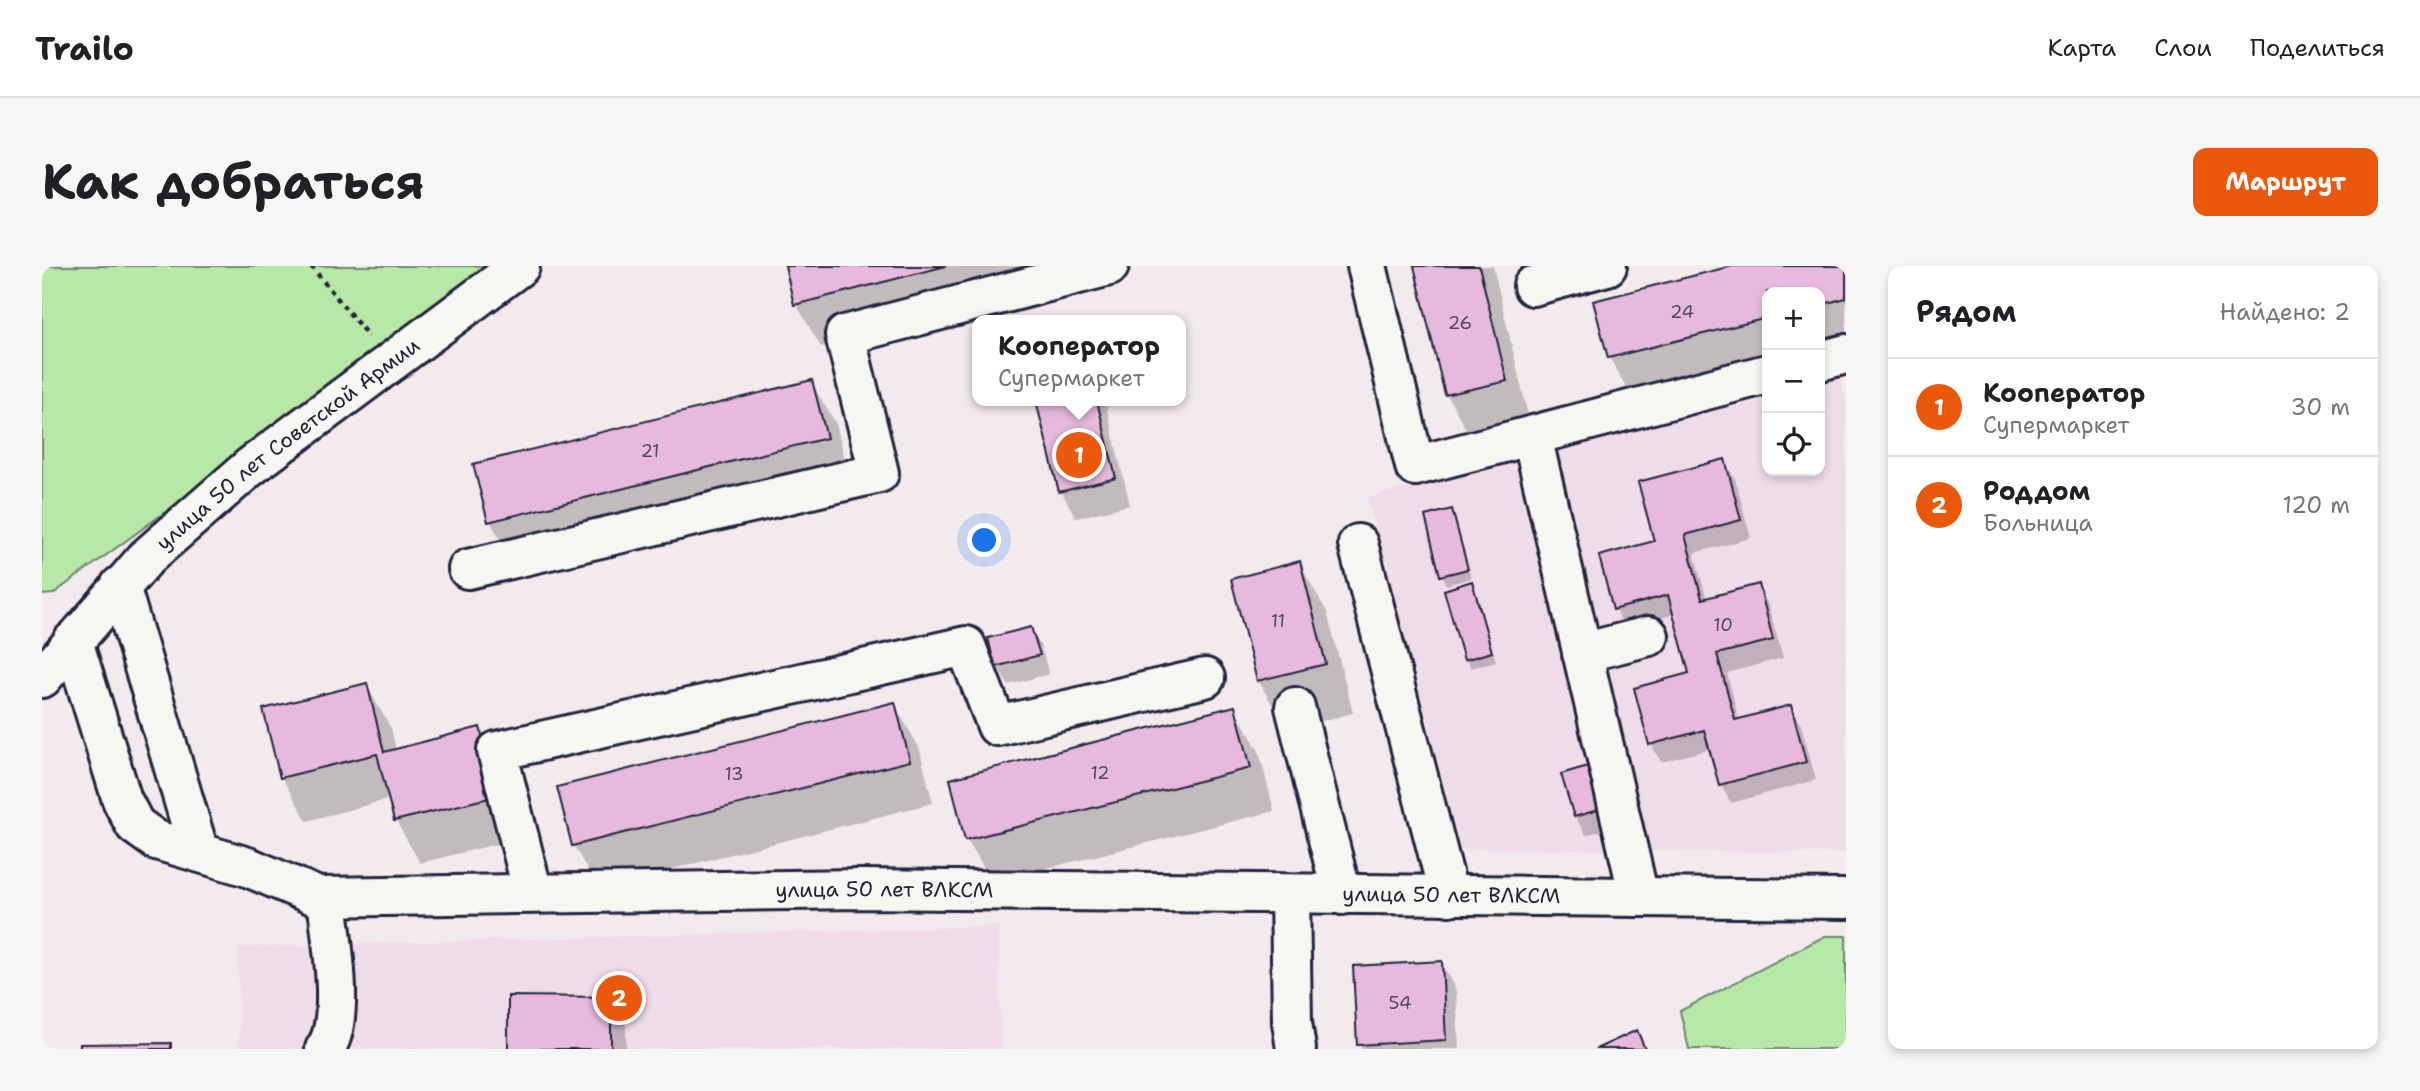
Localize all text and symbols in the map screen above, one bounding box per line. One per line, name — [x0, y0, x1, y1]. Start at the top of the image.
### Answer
text: Trailo — [35, 26, 134, 71]
text: Карта — [2048, 32, 2116, 64]
text: Слои — [2154, 32, 2212, 64]
text: Поделиться — [2250, 32, 2385, 64]
button: Маршрут — [2193, 148, 2378, 216]
text: Как добраться — [42, 149, 424, 215]
map controls — [1762, 287, 1825, 476]
button: + — [1762, 287, 1825, 350]
text: Рядом — [1916, 291, 2016, 332]
text: Найдено: 2 — [2220, 297, 2350, 327]
house number: 24 — [1670, 300, 1694, 324]
house number: 26 — [1448, 311, 1472, 335]
popup — [972, 315, 1186, 406]
text: Кооператор — [998, 328, 1160, 363]
street label: улица 50 лет Советской Армии — [150, 331, 426, 557]
button: − — [1762, 350, 1825, 413]
text: Супермаркет — [998, 363, 1144, 393]
text: Кооператор — [1983, 375, 2145, 410]
text: 1 — [1934, 392, 1944, 422]
text: 30 m — [2291, 392, 2350, 422]
text: Супермаркет — [1983, 410, 2130, 440]
button: locate — [1762, 413, 1825, 476]
pin: 1 — [1056, 429, 1102, 481]
house number: 21 — [640, 439, 660, 463]
text: Роддом — [1983, 473, 2090, 508]
text: 2 — [1931, 490, 1947, 520]
text: 120 m — [2282, 490, 2350, 520]
text: Больница — [1983, 508, 2093, 538]
your location — [967, 523, 1001, 557]
house number: 11 — [1271, 609, 1285, 633]
house number: 10 — [1713, 613, 1733, 637]
house number: 12 — [1090, 761, 1110, 785]
house number: 13 — [724, 762, 744, 786]
street label: улица 50 лет ВЛКСМ — [775, 875, 994, 904]
street label: улица 50 лет ВЛКСМ — [1342, 880, 1561, 910]
pin: 2 — [596, 972, 642, 1024]
house number: 54 — [1388, 991, 1412, 1015]

